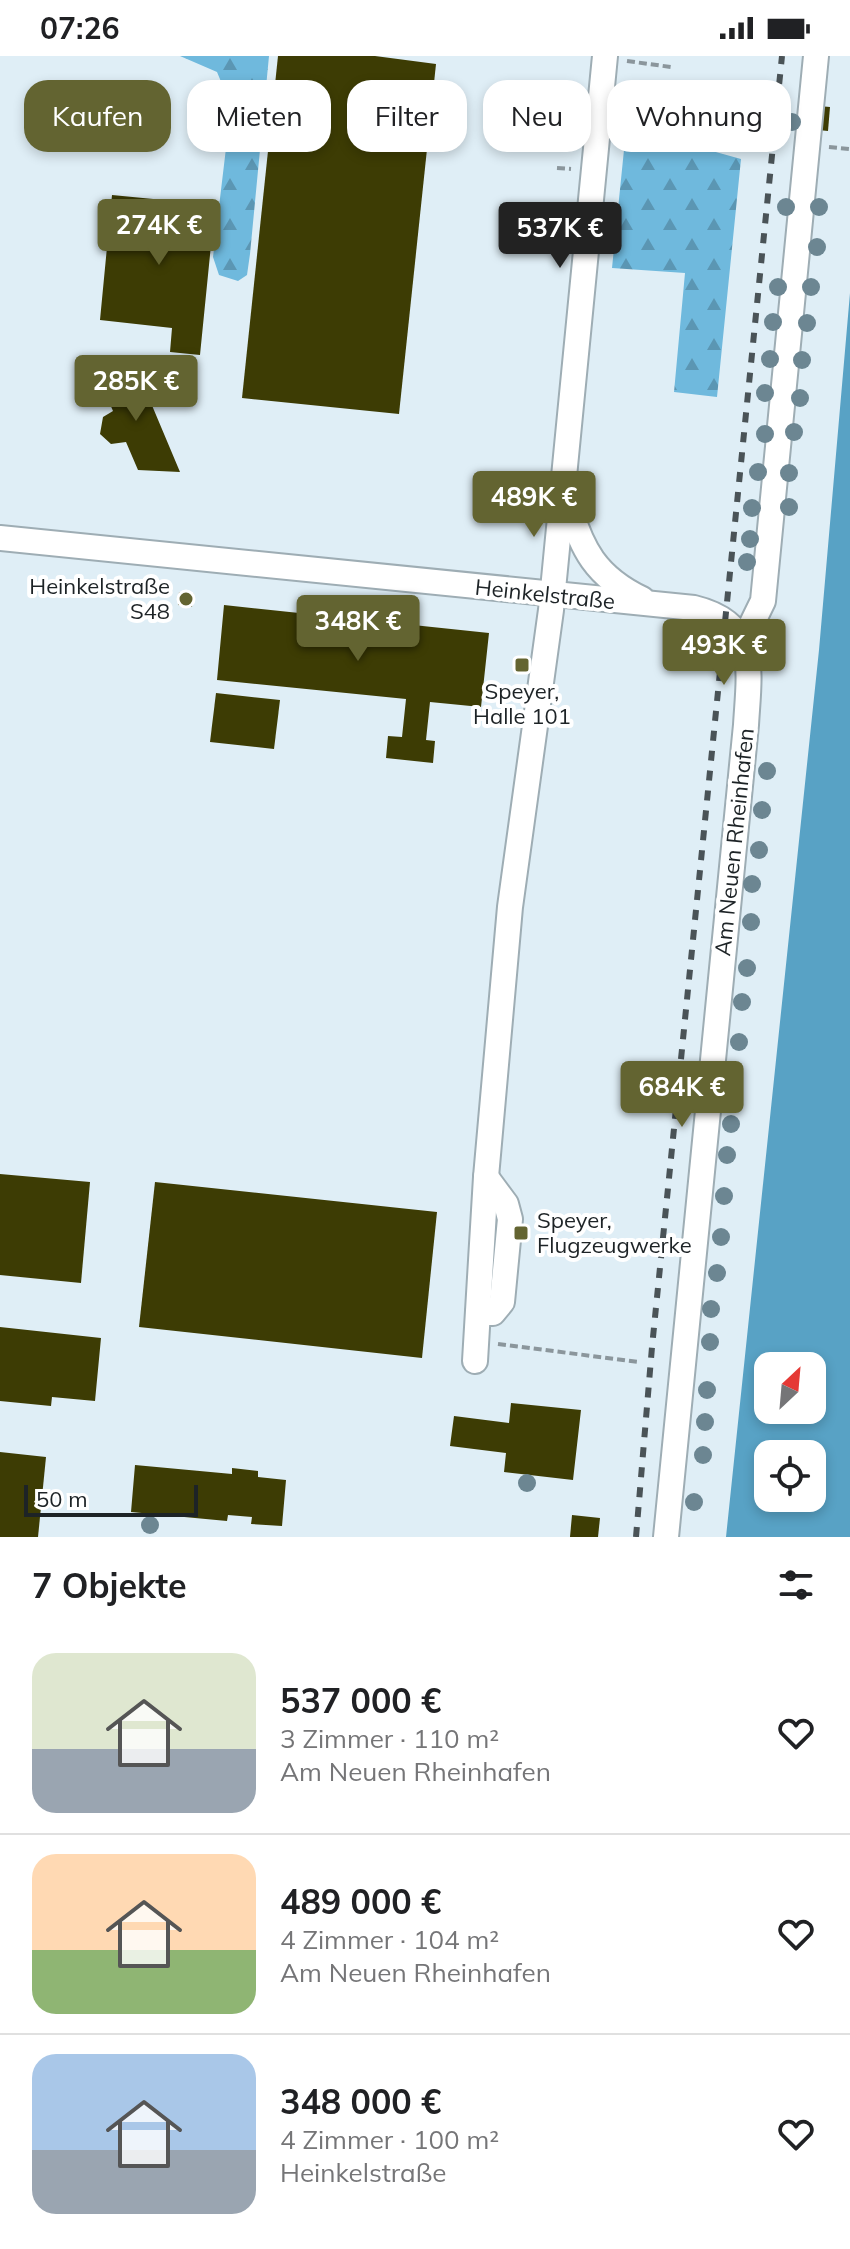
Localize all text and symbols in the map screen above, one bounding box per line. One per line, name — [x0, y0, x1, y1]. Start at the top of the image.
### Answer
text: 07:26 — [40, 9, 119, 47]
chip: Kaufen — [24, 80, 171, 152]
chip: Mieten — [187, 80, 331, 152]
chip: Filter — [347, 80, 467, 152]
chip: Neu — [483, 80, 591, 152]
chip: Wohnung — [607, 80, 791, 152]
pin: 274K € — [94, 199, 224, 267]
pin: 537K € — [495, 202, 625, 270]
text: 274K € — [116, 208, 202, 241]
text: 537K € — [517, 211, 603, 244]
pin: 285K € — [71, 355, 201, 423]
text: 285K € — [93, 364, 179, 397]
pin: 489K € — [469, 471, 599, 539]
text: 489K € — [491, 480, 577, 513]
place label: Heinkelstraße S48 — [29, 572, 170, 625]
street label: Heinkelstraße — [474, 573, 616, 615]
marker: Heinkelstraße S48 — [177, 590, 195, 608]
pin: 348K € — [293, 595, 423, 663]
text: 348K € — [315, 604, 401, 637]
pin: 493K € — [659, 619, 789, 687]
text: 493K € — [681, 628, 767, 661]
marker: Speyer, Halle 101 — [513, 656, 531, 674]
place label: Speyer, Halle 101 — [473, 677, 571, 730]
street label: Am Neuen Rheinhafen — [708, 727, 760, 957]
pin: 684K € — [617, 1061, 747, 1129]
text: 684K € — [639, 1070, 725, 1103]
place label: Speyer, Flugzeugwerke — [537, 1206, 692, 1259]
marker: Speyer, Flugzeugwerke — [512, 1224, 530, 1242]
north arrow — [754, 1352, 826, 1424]
map controls — [754, 1352, 826, 1512]
button: locate — [754, 1440, 826, 1512]
scale bar — [24, 1481, 198, 1517]
text: 50 m — [36, 1485, 87, 1513]
icon: filters — [774, 1563, 818, 1607]
text: 7 Objekte — [32, 1564, 187, 1607]
text: 537 000 € — [280, 1679, 441, 1722]
icon: home — [96, 1685, 192, 1781]
icon: heart — [774, 1711, 818, 1755]
text: 3 Zimmer · 110 m² — [280, 1722, 499, 1755]
text: Am Neuen Rheinhafen — [280, 1755, 551, 1788]
text: 489 000 € — [280, 1880, 441, 1923]
icon: home — [96, 1886, 192, 1982]
icon: heart — [774, 1912, 818, 1956]
text: 4 Zimmer · 104 m² — [280, 1923, 499, 1956]
text: Am Neuen Rheinhafen — [280, 1956, 551, 1989]
text: 348 000 € — [280, 2080, 441, 2123]
icon: home — [96, 2086, 192, 2182]
icon: heart — [774, 2112, 818, 2156]
text: 4 Zimmer · 100 m² — [280, 2123, 499, 2156]
text: Heinkelstraße — [280, 2156, 446, 2189]

